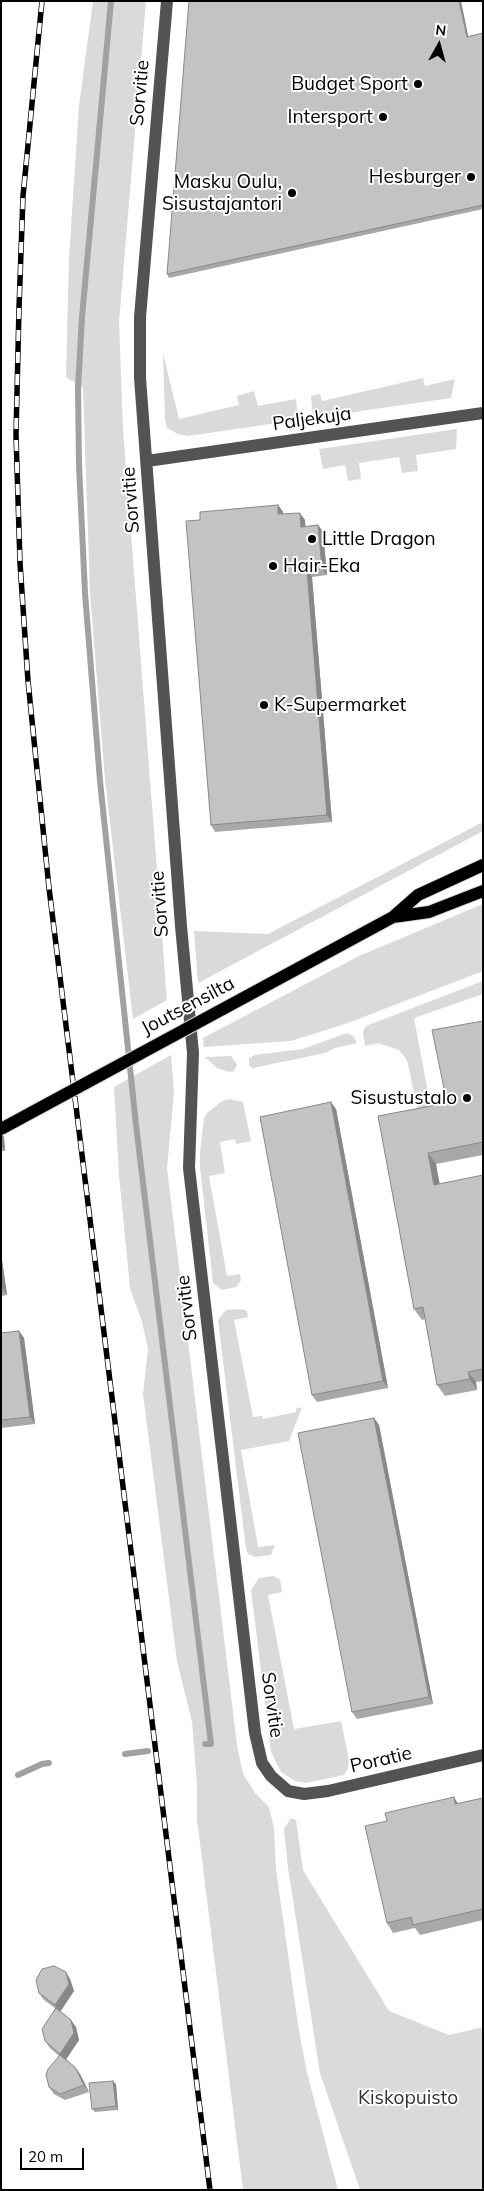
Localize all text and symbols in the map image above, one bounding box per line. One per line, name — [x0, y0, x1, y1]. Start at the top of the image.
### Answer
north arrow — [414, 20, 464, 70]
text: N — [434, 21, 447, 40]
street label: Sorvitie — [126, 59, 154, 127]
place label: Budget Sport — [291, 73, 408, 95]
marker: Budget Sport — [412, 78, 424, 90]
place label: Intersport — [288, 106, 373, 128]
marker: Intersport — [377, 111, 389, 123]
place label: Hesburger — [369, 166, 461, 188]
place label: Masku Oulu, Sisustajantori — [162, 171, 282, 215]
marker: Hesburger — [465, 171, 477, 183]
marker: Masku Oulu, Sisustajantori — [286, 187, 298, 199]
street label: Paljekuja — [271, 402, 353, 436]
street label: Sorvitie — [117, 466, 145, 534]
place label: Little Dragon — [322, 528, 436, 550]
marker: Little Dragon — [306, 533, 318, 545]
place label: Hair-Eka — [283, 555, 360, 577]
marker: Hair-Eka — [267, 560, 279, 572]
place label: K-Supermarket — [274, 694, 406, 716]
marker: K-Supermarket — [258, 699, 270, 711]
street label: Sorvitie — [146, 870, 174, 938]
street label: Joutsensilta — [138, 972, 238, 1040]
place label: Sisustustalo — [351, 1087, 457, 1109]
marker: Sisustustalo — [461, 1092, 473, 1104]
street label: Sorvitie — [172, 1274, 202, 1342]
street label: Sorvitie — [256, 1671, 288, 1739]
street label: Poratie — [348, 1742, 414, 1778]
park label: Kiskopuisto — [358, 2087, 458, 2109]
scale bar — [22, 2138, 86, 2170]
text: 20 m — [28, 2147, 63, 2166]

